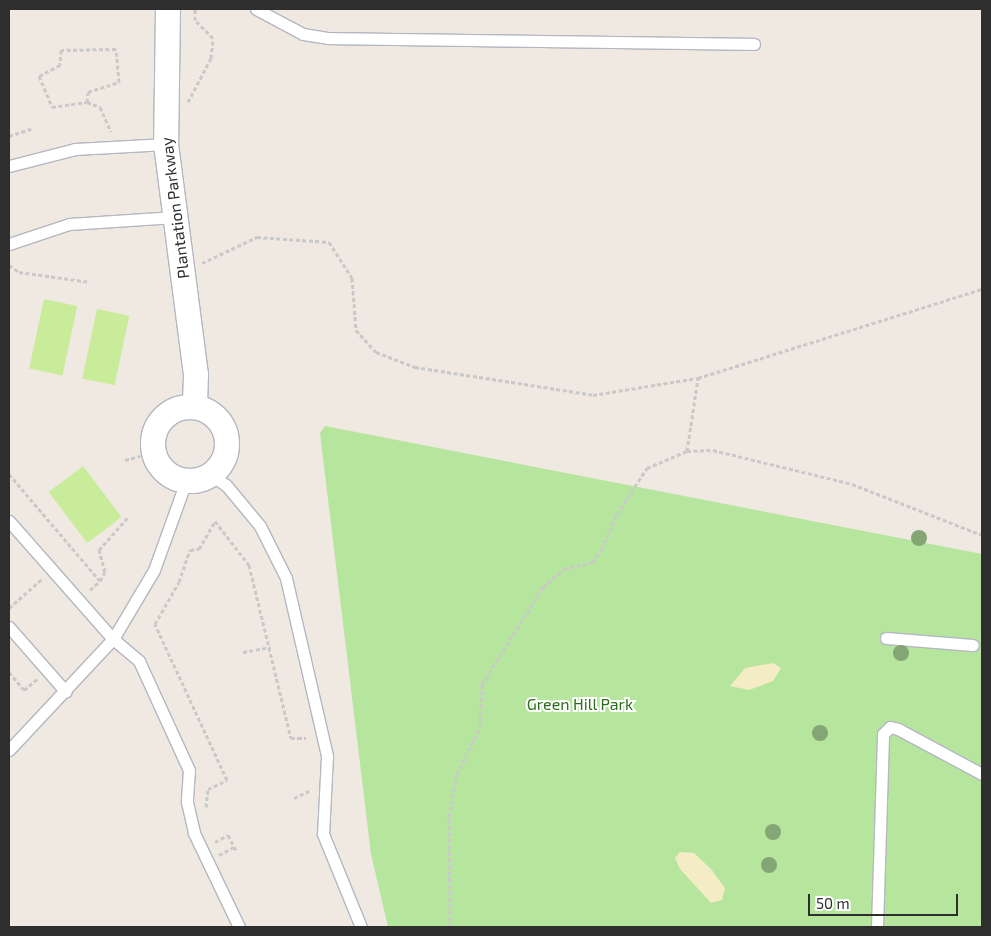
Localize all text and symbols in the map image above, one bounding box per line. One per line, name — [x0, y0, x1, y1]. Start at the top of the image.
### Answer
street label: Plantation Parkway — [157, 136, 193, 280]
park label: Green Hill Park — [527, 694, 633, 714]
scale bar — [811, 884, 961, 916]
text: 50 m — [816, 894, 850, 912]

